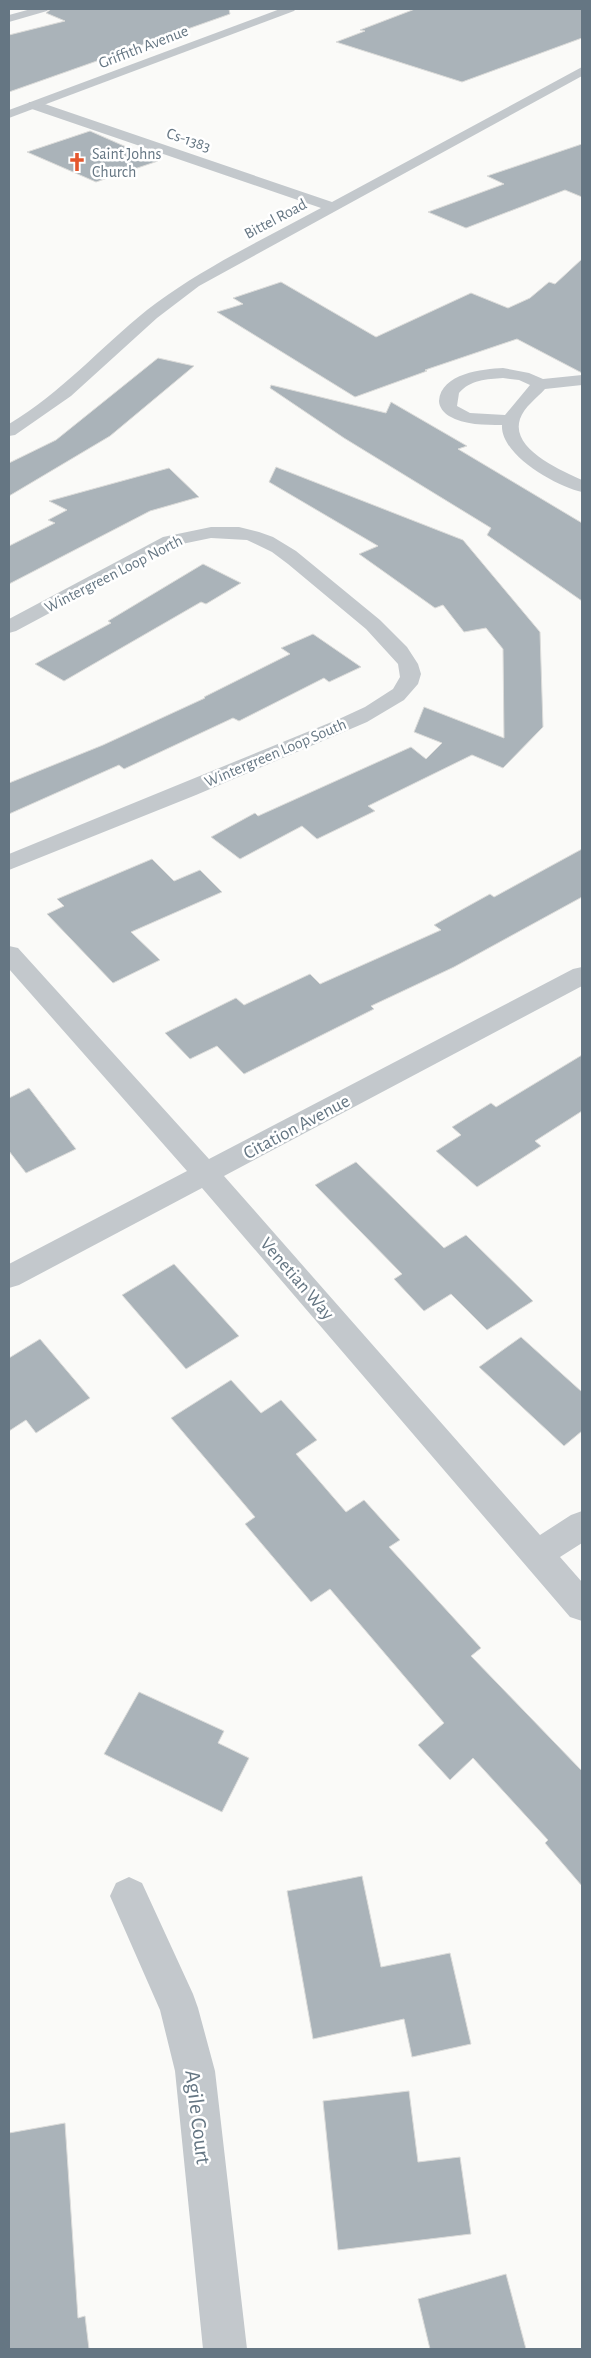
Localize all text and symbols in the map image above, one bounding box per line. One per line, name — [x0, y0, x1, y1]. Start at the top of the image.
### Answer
street label: Griffith Avenue — [96, 22, 190, 71]
street label: Cs-1383 — [165, 125, 213, 155]
place label: Saint Johns Church — [92, 146, 161, 180]
church icon: Saint Johns Church — [66, 151, 88, 173]
street label: Bittel Road — [242, 196, 309, 242]
street label: Wintergreen Loop North — [42, 532, 185, 616]
street label: Wintergreen Loop South — [202, 716, 348, 790]
street label: Citation Avenue — [240, 1091, 353, 1163]
street label: Venetian Way — [256, 1234, 337, 1324]
street label: Agile Court — [181, 2069, 215, 2166]

